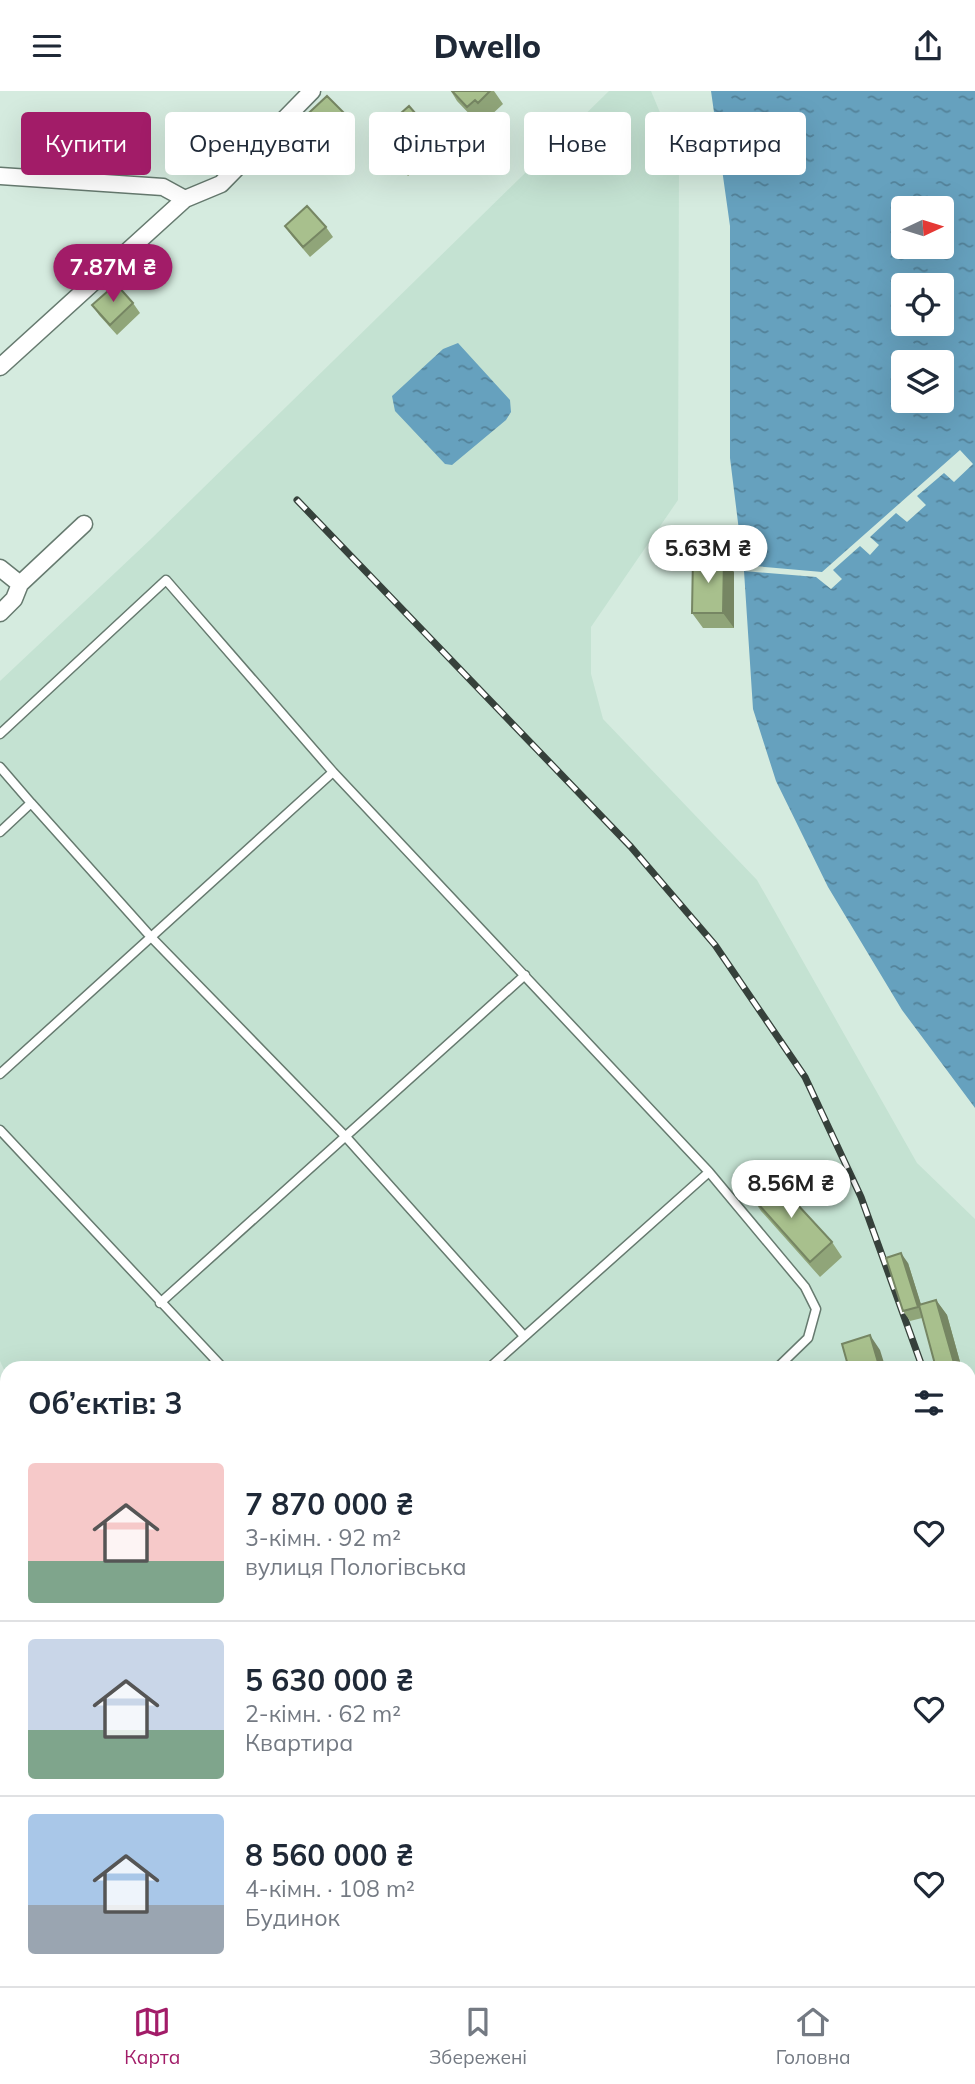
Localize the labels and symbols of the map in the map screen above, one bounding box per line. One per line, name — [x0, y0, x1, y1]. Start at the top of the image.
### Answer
north arrow — [891, 196, 954, 259]
pin: 7.87M ₴ — [48, 245, 178, 304]
pin: 5.63M ₴ — [643, 525, 773, 585]
pin: 8.56M ₴ — [726, 1161, 856, 1220]

